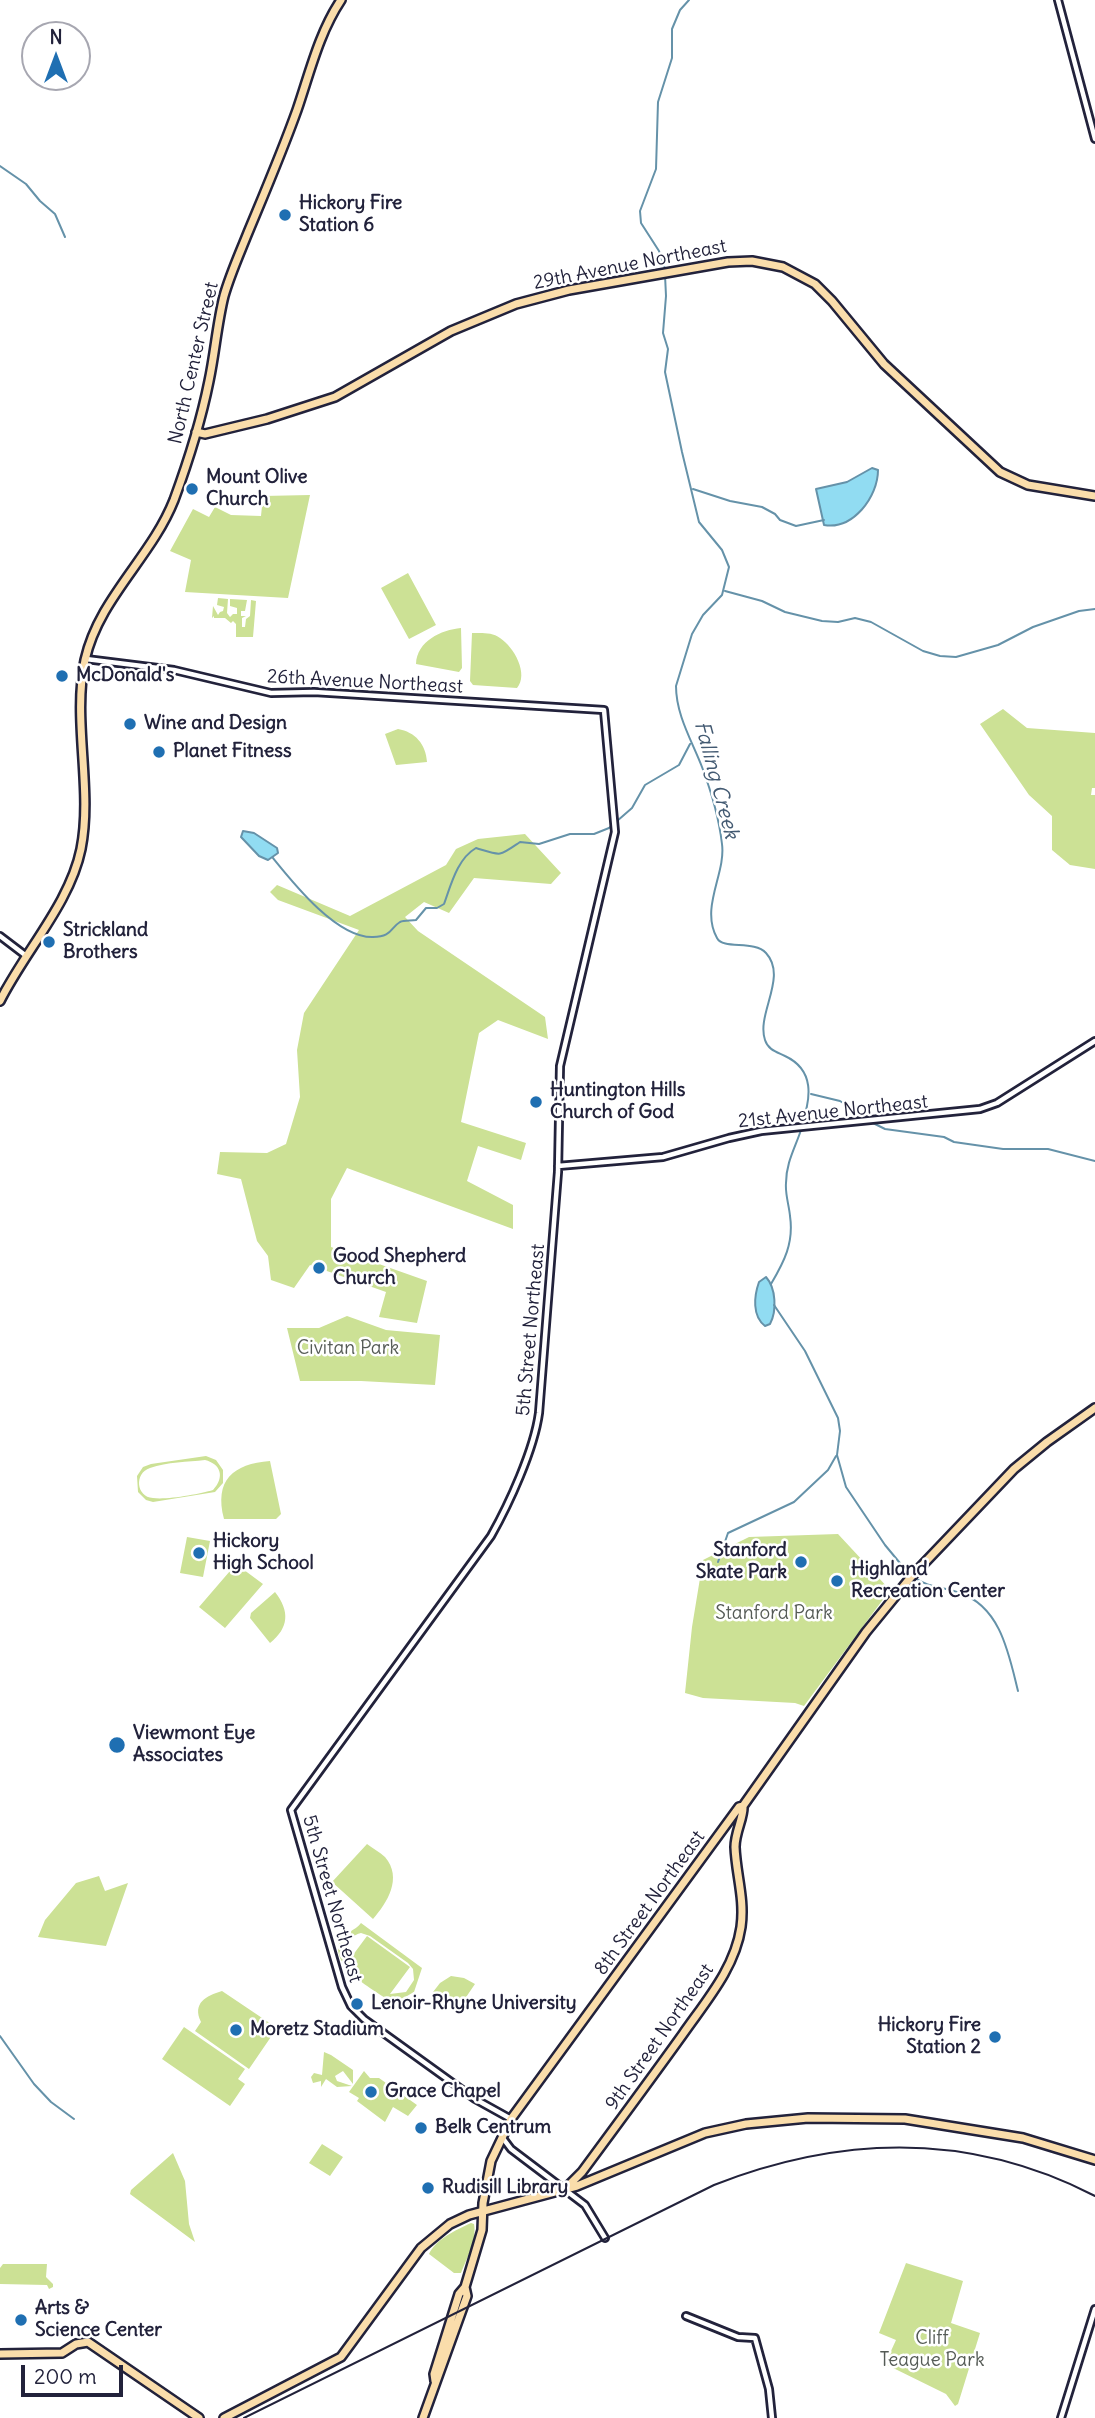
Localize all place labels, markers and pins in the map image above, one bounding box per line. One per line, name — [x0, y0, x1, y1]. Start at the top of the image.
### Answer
place label: Hickory Fire Station 6 — [299, 193, 402, 237]
marker: Hickory Fire Station 6 — [277, 207, 293, 223]
place label: Mount Olive Church — [206, 467, 307, 511]
marker: Mount Olive Church — [184, 481, 200, 497]
place label: McDonald's — [76, 665, 174, 687]
marker: McDonald's — [54, 668, 70, 684]
place label: Wine and Design — [144, 713, 287, 735]
marker: Wine and Design — [122, 716, 138, 732]
place label: Planet Fitness — [173, 741, 292, 763]
marker: Planet Fitness — [151, 744, 167, 760]
place label: Strickland Brothers — [63, 920, 148, 964]
marker: Strickland Brothers — [41, 934, 57, 950]
place label: Huntington Hills Church of God — [550, 1080, 685, 1124]
marker: Huntington Hills Church of God — [528, 1094, 544, 1110]
place label: Good Shepherd Church — [333, 1246, 466, 1290]
marker: Good Shepherd Church — [311, 1260, 327, 1276]
place label: Hickory High School — [213, 1531, 314, 1575]
place label: Stanford Skate Park — [696, 1540, 787, 1584]
marker: Hickory High School — [191, 1545, 207, 1561]
marker: Stanford Skate Park — [793, 1554, 809, 1570]
place label: Highland Recreation Center — [851, 1559, 1005, 1603]
marker: Highland Recreation Center — [829, 1573, 845, 1589]
place label: Viewmont Eye Associates — [133, 1723, 255, 1767]
marker: Viewmont Eye Associates — [107, 1735, 127, 1755]
place label: Lenoir-Rhyne University — [371, 1993, 577, 2015]
marker: Lenoir-Rhyne University — [349, 1996, 365, 2012]
place label: Hickory Fire Station 2 — [878, 2015, 981, 2059]
place label: Moretz Stadium — [250, 2019, 384, 2041]
marker: Moretz Stadium — [228, 2022, 244, 2038]
marker: Hickory Fire Station 2 — [987, 2029, 1003, 2045]
place label: Grace Chapel — [385, 2081, 501, 2103]
marker: Grace Chapel — [363, 2084, 379, 2100]
place label: Belk Centrum — [435, 2117, 551, 2139]
marker: Belk Centrum — [413, 2120, 429, 2136]
place label: Rudisill Library — [442, 2177, 568, 2199]
marker: Rudisill Library — [420, 2180, 436, 2196]
place label: Arts & Science Center — [35, 2298, 162, 2342]
marker: Arts & Science Center — [13, 2312, 29, 2328]

